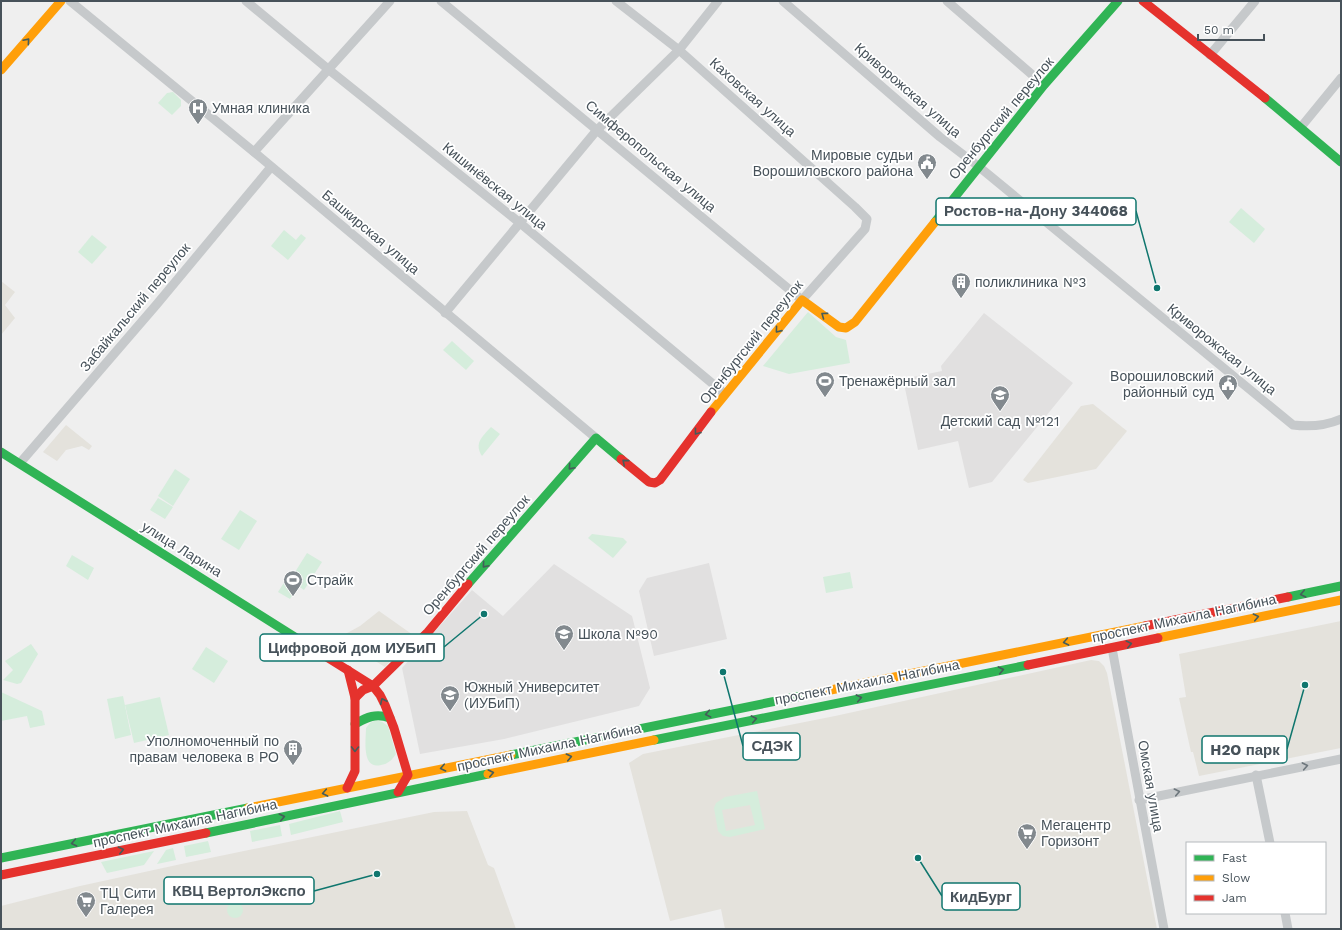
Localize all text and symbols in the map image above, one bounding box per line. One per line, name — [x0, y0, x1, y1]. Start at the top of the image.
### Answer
scale bar — [1198, 16, 1264, 42]
text: 50 m — [1204, 23, 1234, 37]
one-way arrow — [22, 38, 29, 46]
street label: Криворожская улица — [852, 39, 965, 141]
street label: Оренбургский переулок — [945, 53, 1057, 182]
street label: Каховская улица — [707, 54, 799, 140]
hospital icon: Умная клиника — [187, 97, 209, 125]
street label: Симферопольская улица — [583, 97, 720, 215]
place label: Умная клиника — [212, 100, 310, 116]
street label: Кишинёвская улица — [439, 139, 551, 233]
place label: Мировые судьи Ворошиловского района — [753, 147, 913, 179]
public building icon: Мировые судьи Ворошиловского района — [916, 152, 938, 180]
street label: Башкирская улица — [319, 187, 423, 277]
callout: Ростов-на-Дону 344068 — [936, 198, 1136, 225]
text: Ростов-на-Дону 344068 — [944, 202, 1128, 220]
street label: Забайкальский переулок — [77, 239, 194, 374]
building icon: поликлиника №3 — [950, 271, 972, 299]
place label: поликлиника №3 — [975, 274, 1086, 290]
street label: Оренбургский переулок — [696, 276, 806, 407]
street label: Криворожская улица — [1164, 300, 1280, 398]
one-way arrow — [821, 313, 828, 320]
one-way arrow — [775, 326, 782, 333]
place label: Ворошиловский районный суд — [1110, 368, 1214, 400]
sports icon: Тренажёрный зал — [814, 370, 836, 398]
place label: Тренажёрный зал — [839, 373, 956, 389]
public building icon: Ворошиловский районный суд — [1217, 373, 1239, 401]
school or university icon: Детский сад №121 — [989, 384, 1011, 412]
place label: Детский сад №121 — [941, 413, 1059, 429]
one-way arrow — [694, 427, 701, 434]
one-way arrow — [622, 459, 630, 466]
one-way arrow — [568, 462, 575, 470]
street label: Оренбургский переулок — [419, 491, 533, 619]
street label: улица Ларина — [139, 518, 225, 580]
one-way arrow — [482, 560, 489, 567]
sports icon: Страйк — [282, 569, 304, 597]
place label: Страйк — [307, 572, 354, 588]
one-way arrow — [1300, 589, 1306, 597]
street label: проспект Михаила Нагибина — [1090, 591, 1278, 645]
one-way arrow — [1253, 614, 1259, 622]
school or university icon: Школа №90 — [553, 623, 575, 651]
place label: Школа №90 — [578, 626, 658, 642]
callout: Цифровой дом ИУБиП — [260, 634, 444, 661]
one-way arrow — [1062, 637, 1069, 645]
text: Цифровой дом ИУБиП — [268, 639, 436, 657]
one-way arrow — [1125, 641, 1132, 649]
street label: проспект Михаила Нагибина — [773, 656, 961, 708]
one-way arrow — [998, 666, 1004, 675]
place label: Южный Университет (ИУБиП) — [464, 679, 600, 711]
school or university icon: Южный Университет (ИУБиП) — [439, 684, 461, 712]
one-way arrow — [856, 695, 862, 703]
one-way arrow — [380, 698, 388, 705]
one-way arrow — [705, 709, 711, 718]
one-way arrow — [750, 716, 757, 724]
street label: проспект Михаила Нагибина — [455, 720, 643, 774]
place label: Уполномоченный по правам человека в РО — [129, 733, 279, 765]
callout: СДЭК — [743, 733, 800, 760]
callout: H2O парк — [1202, 736, 1287, 763]
text: СДЭК — [751, 737, 793, 755]
building icon: Уполномоченный по правам человека в РО — [282, 738, 304, 766]
street label: Омская улица — [1135, 739, 1167, 833]
text: H2O парк — [1210, 741, 1280, 759]
one-way arrow — [351, 746, 359, 752]
one-way arrow — [566, 754, 573, 762]
one-way arrow — [1301, 762, 1308, 770]
one-way arrow — [440, 763, 447, 772]
one-way arrow — [488, 770, 495, 778]
one-way arrow — [322, 788, 328, 796]
one-way arrow — [1174, 789, 1180, 797]
street label: проспект Михаила Нагибина — [91, 796, 279, 850]
one-way arrow — [279, 813, 285, 821]
place label: Мегацентр Горизонт — [1041, 817, 1111, 849]
supermarket icon: Мегацентр Горизонт — [1016, 822, 1038, 850]
one-way arrow — [71, 839, 77, 847]
legend — [1186, 842, 1326, 914]
one-way arrow — [118, 847, 125, 855]
text: Fast — [1222, 851, 1247, 865]
text: Slow — [1222, 871, 1250, 885]
callout: КВЦ ВертолЭкспо — [164, 877, 314, 904]
text: КВЦ ВертолЭкспо — [172, 882, 306, 900]
callout: КидБург — [942, 883, 1020, 910]
place label: ТЦ Сити Галерея — [100, 885, 156, 917]
text: КидБург — [950, 888, 1012, 906]
supermarket icon: ТЦ Сити Галерея — [75, 890, 97, 918]
text: Jam — [1222, 891, 1247, 905]

